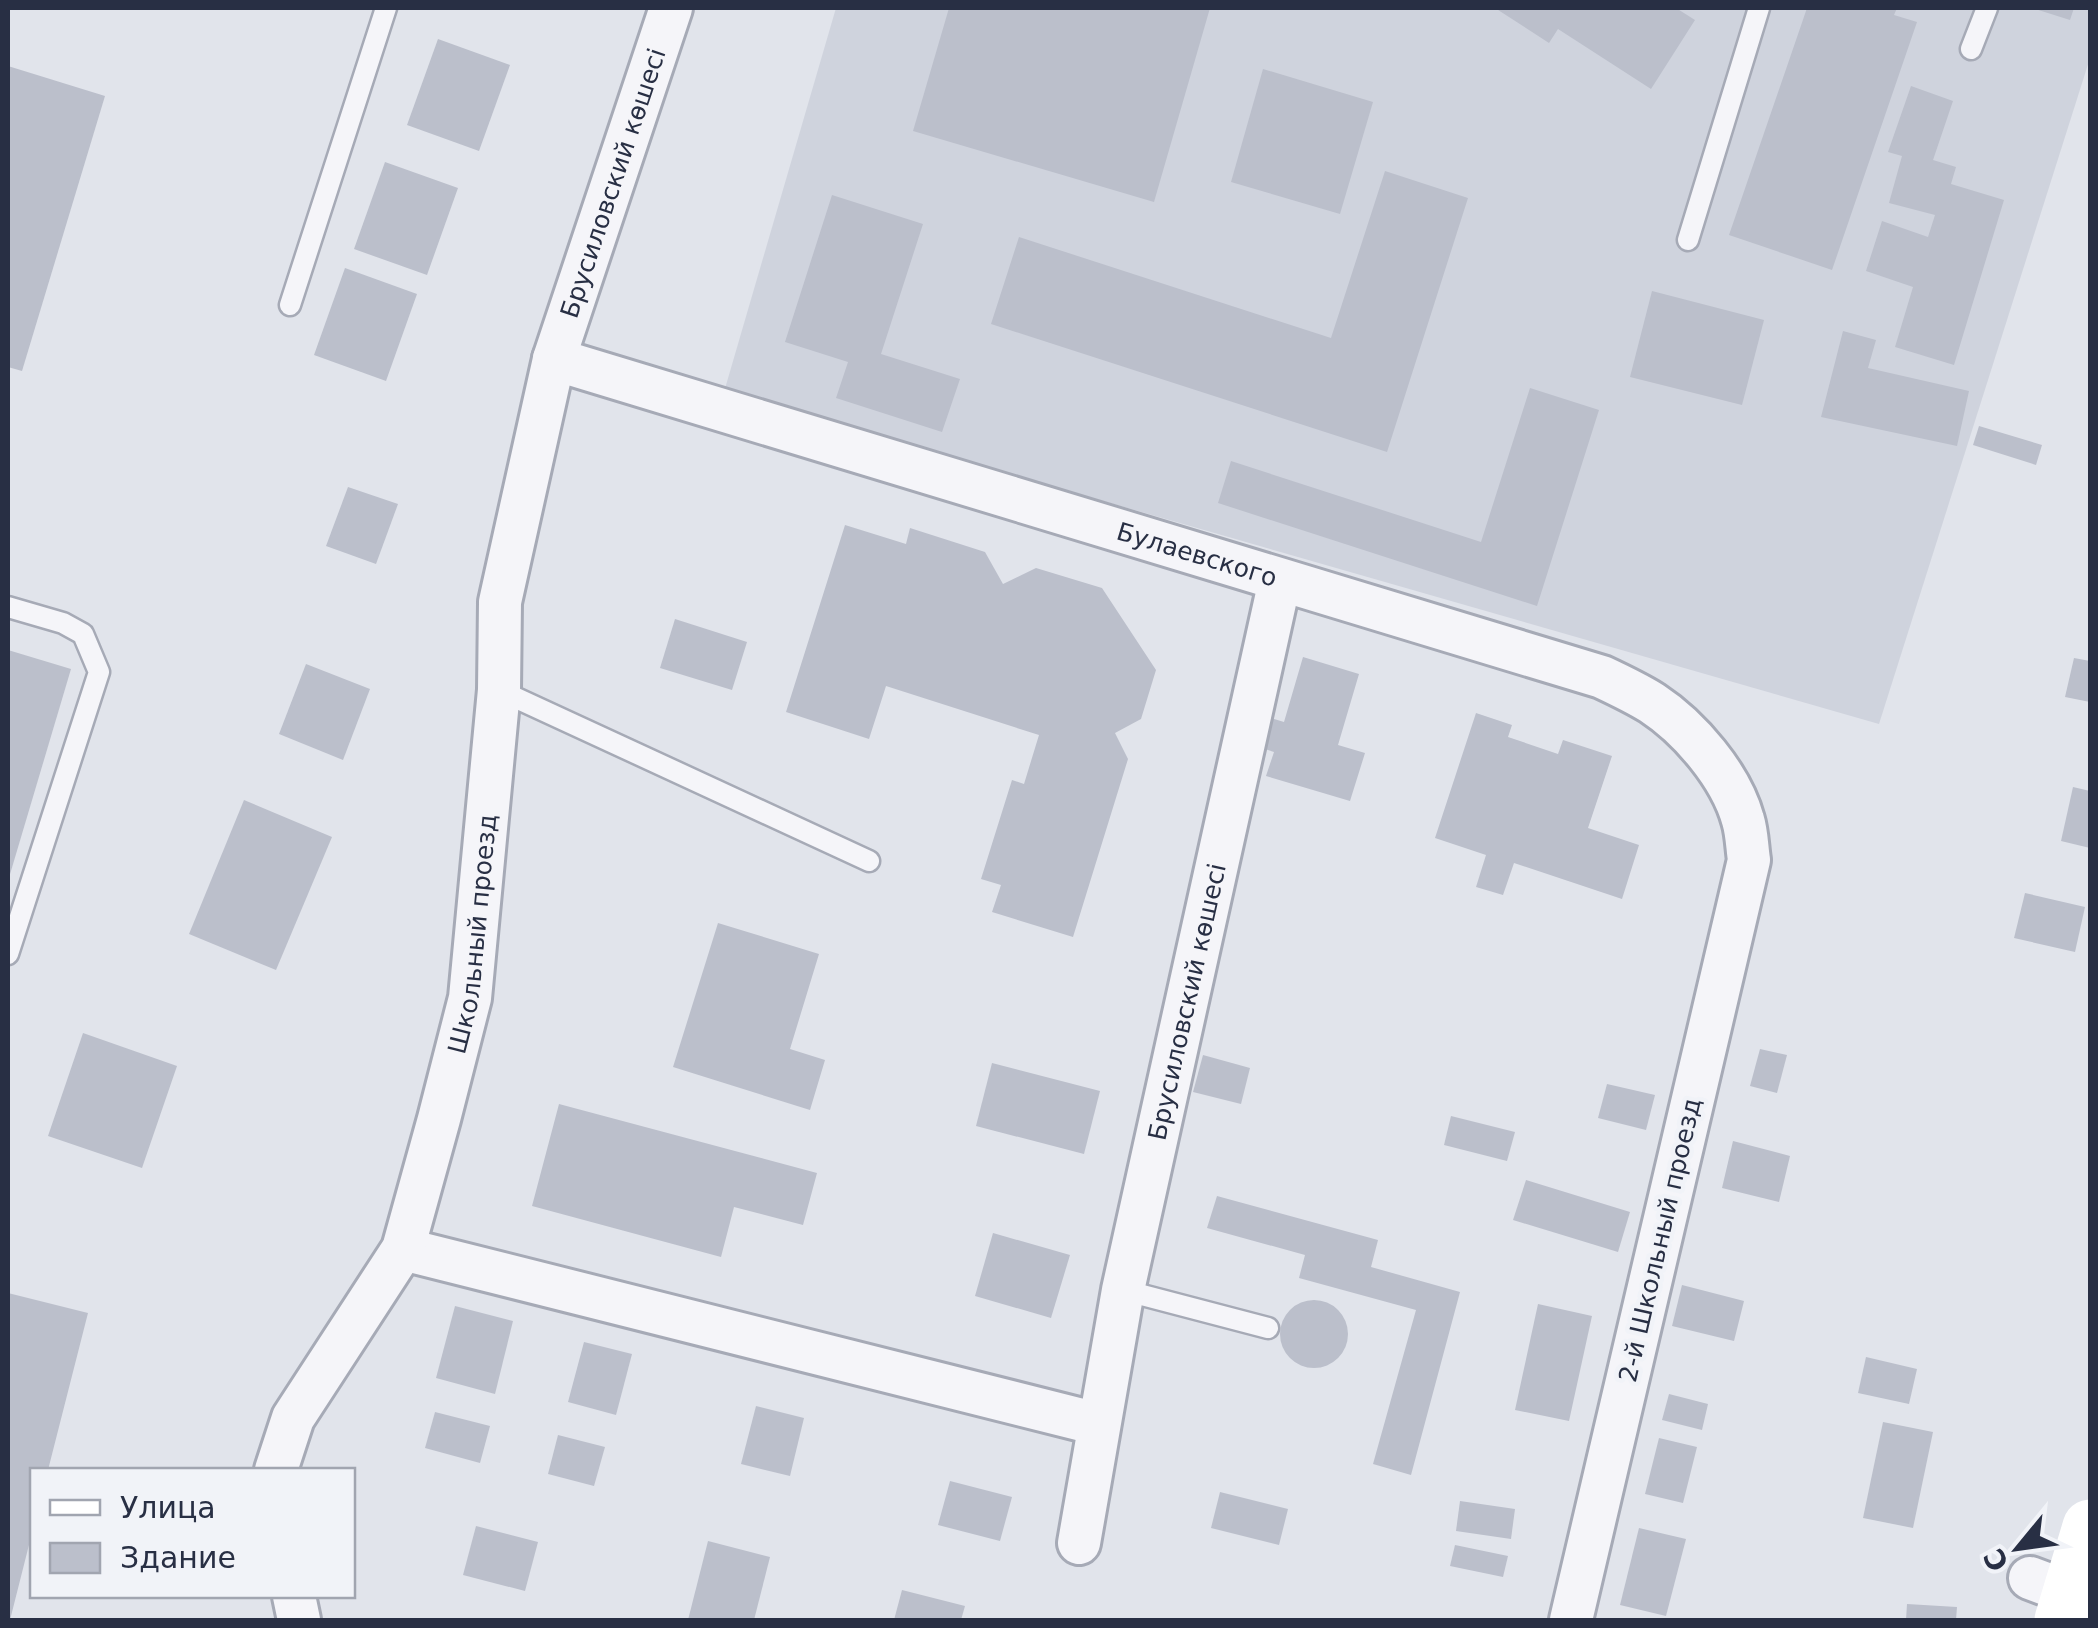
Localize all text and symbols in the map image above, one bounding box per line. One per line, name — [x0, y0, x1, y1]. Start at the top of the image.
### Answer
street label: Брусиловский көшесі — [554, 44, 671, 322]
street label: Булаевского — [1113, 516, 1281, 592]
street label: Школьный проезд — [442, 813, 502, 1057]
street label: Брусиловский көшесі — [1142, 861, 1231, 1143]
street label: 2-й Школьный проезд — [1613, 1095, 1707, 1385]
legend — [30, 1468, 355, 1598]
text: Улица — [120, 1490, 216, 1525]
north arrow — [1968, 1498, 2068, 1598]
text: Здание — [120, 1540, 236, 1575]
text: С — [1977, 1543, 2016, 1577]

